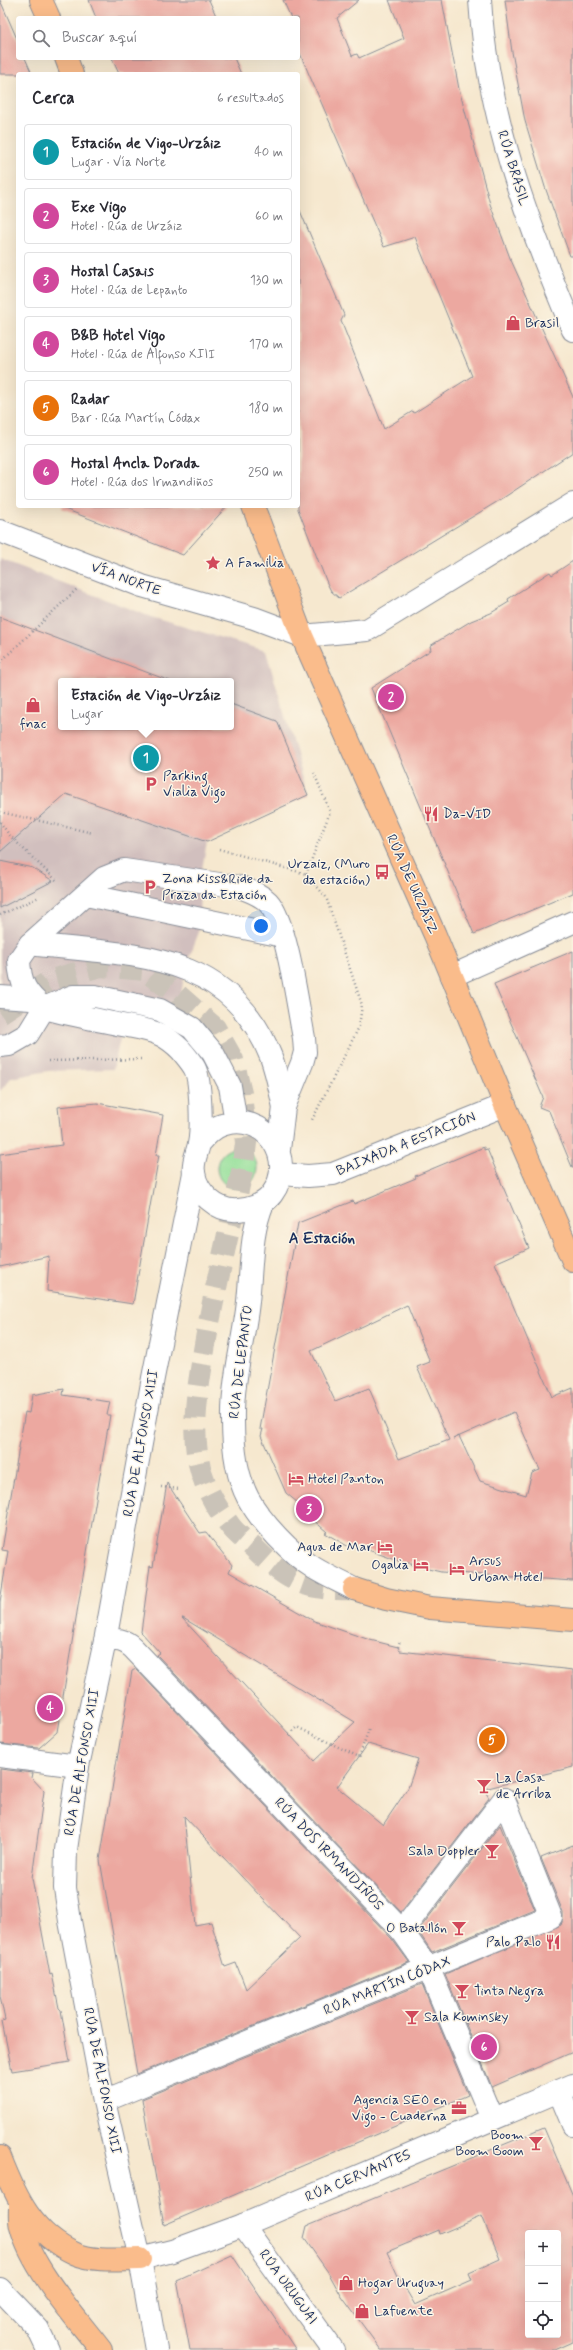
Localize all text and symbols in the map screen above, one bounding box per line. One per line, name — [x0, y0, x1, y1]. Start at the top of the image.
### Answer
search box — [16, 16, 300, 60]
icon: search — [30, 27, 52, 49]
text: Buscar aquí — [62, 28, 137, 48]
text: Cerca — [32, 87, 75, 109]
text: 6 resultados — [217, 90, 284, 107]
street label: RÚA BRASIL — [493, 128, 533, 208]
text: Estación de Vigo-Urzáiz — [71, 134, 221, 154]
text: 1 — [43, 144, 49, 161]
text: 40 m — [254, 144, 283, 161]
text: Lugar · Vía Norte — [71, 154, 166, 171]
text: Exe Vigo — [71, 198, 126, 218]
text: 2 — [43, 208, 49, 225]
text: 60 m — [255, 208, 283, 225]
text: Hotel · Rúa de Urzáiz — [71, 218, 182, 235]
text: Hostal Casais — [71, 262, 154, 282]
text: 3 — [43, 272, 49, 289]
text: 130 m — [250, 272, 283, 289]
text: Hotel · Rúa de Lepanto — [71, 282, 187, 299]
shop icon: Brasil — [504, 314, 522, 332]
place label: Brasil — [525, 314, 559, 332]
text: B&B Hotel Vigo — [71, 326, 165, 346]
text: 4 — [42, 336, 50, 353]
text: 170 m — [249, 336, 283, 353]
text: Hotel · Rúa de Alfonso XIII — [71, 346, 215, 363]
text: Radar — [71, 390, 109, 410]
text: 5 — [42, 400, 50, 417]
text: 180 m — [248, 400, 283, 417]
text: Bar · Rúa Martín Códax — [71, 410, 200, 427]
text: Hostal Ancla Dorada — [71, 454, 199, 474]
text: 6 — [43, 464, 49, 481]
text: 250 m — [248, 464, 283, 481]
text: Hotel · Rúa dos Irmandiños — [71, 474, 213, 491]
place icon: A Familia — [204, 554, 222, 572]
place label: A Familia — [225, 554, 284, 572]
street label: VÍA NORTE — [89, 558, 163, 600]
popup — [58, 678, 234, 730]
pin: 2 — [378, 682, 404, 712]
text: Estación de Vigo-Urzáiz — [71, 686, 221, 706]
shop icon: fnac — [24, 696, 42, 714]
text: Lugar — [71, 706, 103, 723]
place label: fnac — [20, 715, 47, 733]
pin: 1 — [133, 743, 159, 773]
place label: Parking Vialia Vigo — [163, 767, 225, 803]
parking icon: Parking Vialia Vigo — [142, 775, 160, 793]
restaurant icon: Da-VID — [422, 805, 440, 823]
place label: Da-VID — [443, 805, 491, 823]
street label: RÚA DE URZÁIZ — [382, 831, 442, 937]
place label: Urzaiz, (Muro da estación) — [288, 855, 370, 889]
bus stop icon: Urzaiz, (Muro da estación) — [373, 863, 391, 881]
place label: Zona Kiss&Ride da Praza da Estación — [162, 870, 273, 904]
parking icon: Zona Kiss&Ride da Praza da Estación — [141, 878, 159, 896]
your location — [251, 916, 271, 936]
street label: BAIXADA A ESTACIÓN — [334, 1108, 478, 1180]
district label: A Estación — [289, 1229, 356, 1249]
street label: RÚA DE LEPANTO — [225, 1304, 257, 1420]
street label: RÚA DE ALFONSO XIII — [119, 1368, 163, 1518]
hotel icon: Hotel Panton — [287, 1470, 305, 1488]
place label: Hotel Panton — [308, 1470, 384, 1488]
pin: 3 — [296, 1494, 322, 1524]
place label: Agua de Mar — [297, 1538, 373, 1556]
hotel icon: Agua de Mar — [376, 1538, 394, 1556]
place label: Arsus Urban Hotel — [469, 1552, 542, 1586]
place label: Ogalia — [371, 1556, 409, 1574]
hotel icon: Ogalia — [412, 1556, 430, 1574]
hotel icon: Arsus Urban Hotel — [448, 1560, 466, 1578]
street label: RÚA DE ALFONSO XIII — [60, 1687, 104, 1837]
pin: 4 — [37, 1693, 63, 1723]
pin: 5 — [479, 1725, 505, 1755]
place label: La Casa de Arriba — [496, 1769, 552, 1803]
bar icon: La Casa de Arriba — [475, 1777, 493, 1795]
street label: RÚA DOS IRMANDIÑOS — [270, 1794, 388, 1914]
place label: Sala Doppler — [408, 1842, 480, 1860]
bar icon: Sala Doppler — [483, 1842, 501, 1860]
place label: O Batallón — [386, 1919, 447, 1937]
bar icon: O Batallón — [450, 1919, 468, 1937]
place label: Palo Palo — [486, 1933, 541, 1951]
restaurant icon: Palo Palo — [544, 1933, 562, 1951]
street label: RÚA MARTÍN CÓDAX — [321, 1952, 453, 2020]
bar icon: Tinta Negra — [453, 1982, 471, 2000]
place label: Tinta Negra — [474, 1982, 544, 2002]
street label: RÚA DE ALFONSO XIII — [79, 2006, 125, 2156]
bar icon: Sala Kominsky — [403, 2008, 421, 2026]
place label: Sala Kominsky — [424, 2008, 508, 2026]
pin: 6 — [471, 2032, 497, 2062]
place label: Agencia SEO en Vigo - Cuaderna — [352, 2091, 447, 2127]
office icon: Agencia SEO en Vigo - Cuaderna — [450, 2099, 468, 2117]
place label: Boom Boom Boom — [455, 2126, 524, 2160]
bar icon: Boom Boom Boom — [527, 2134, 545, 2152]
street label: RÚA CERVANTES — [302, 2146, 414, 2206]
map controls — [525, 2230, 561, 2338]
button: + — [525, 2230, 561, 2266]
street label: RÚA URUGUAI — [255, 2246, 321, 2328]
button: − — [525, 2266, 561, 2302]
shop icon: Hogar Uruguay — [337, 2274, 355, 2292]
place label: Hogar Uruguay — [358, 2274, 444, 2294]
shop icon: Lafuente — [353, 2302, 371, 2320]
place label: Lafuente — [374, 2302, 433, 2320]
button: locate — [525, 2302, 561, 2338]

